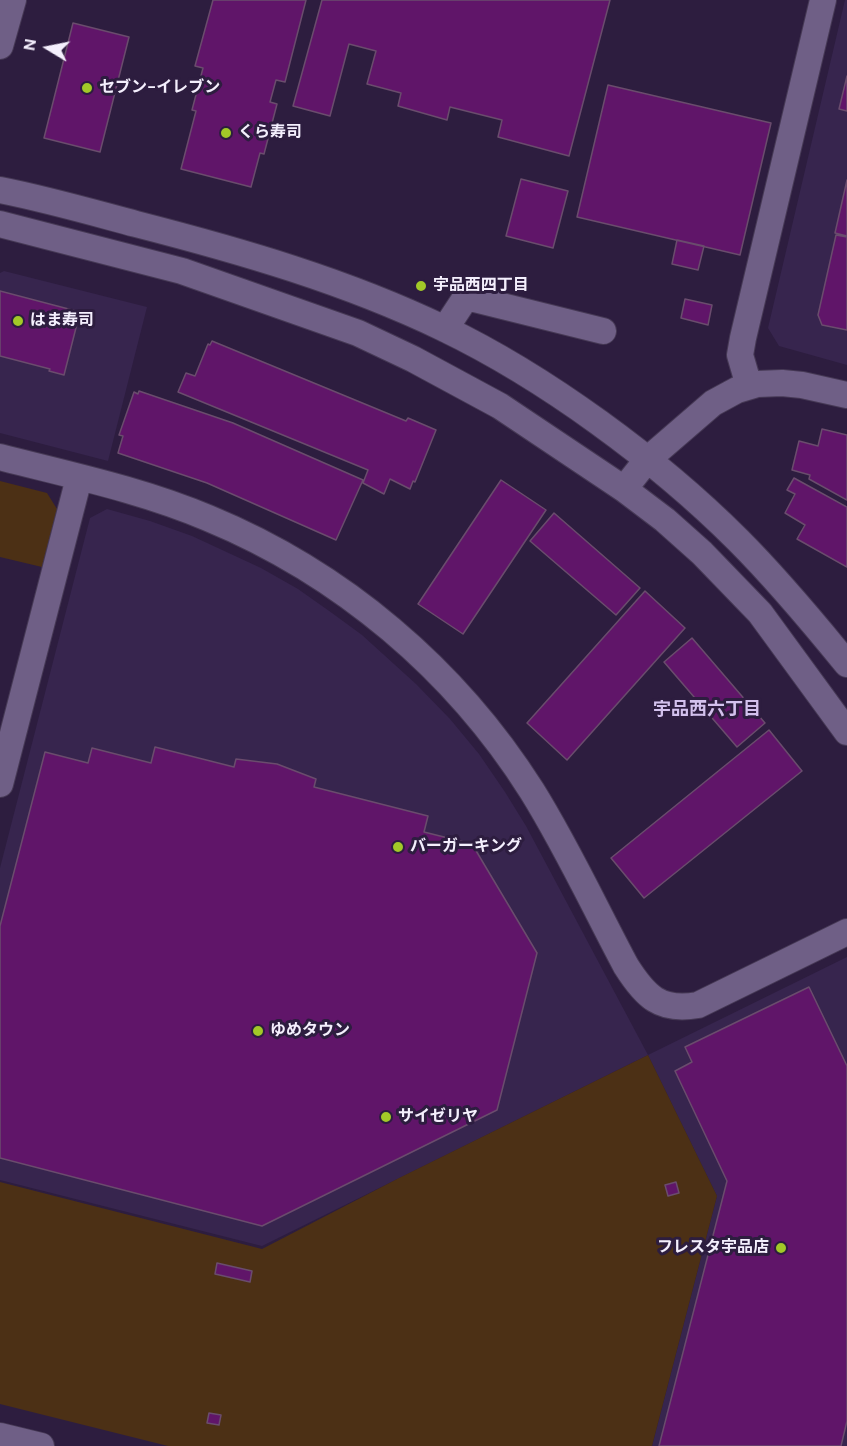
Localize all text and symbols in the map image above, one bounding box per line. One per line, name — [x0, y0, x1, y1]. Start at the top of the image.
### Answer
north arrow — [18, 18, 78, 78]
text: N — [18, 37, 41, 52]
place label: セブン-イレブン — [99, 78, 220, 98]
marker: セブン-イレブン — [80, 81, 94, 95]
place label: くら寿司 — [238, 123, 302, 143]
marker: くら寿司 — [219, 126, 233, 140]
place label: 宇品西四丁目 — [433, 276, 529, 296]
marker: 宇品西四丁目 — [414, 279, 428, 293]
place label: はま寿司 — [30, 311, 94, 331]
marker: はま寿司 — [11, 314, 25, 328]
district label: 宇品西六丁目 — [653, 699, 761, 721]
place label: バーガーキング — [410, 837, 522, 857]
marker: バーガーキング — [391, 840, 405, 854]
place label: ゆめタウン — [270, 1021, 350, 1041]
marker: ゆめタウン — [251, 1024, 265, 1038]
place label: サイゼリヤ — [398, 1107, 478, 1127]
marker: サイゼリヤ — [379, 1110, 393, 1124]
place label: フレスタ宇品店 — [657, 1238, 769, 1258]
marker: フレスタ宇品店 — [774, 1241, 788, 1255]

